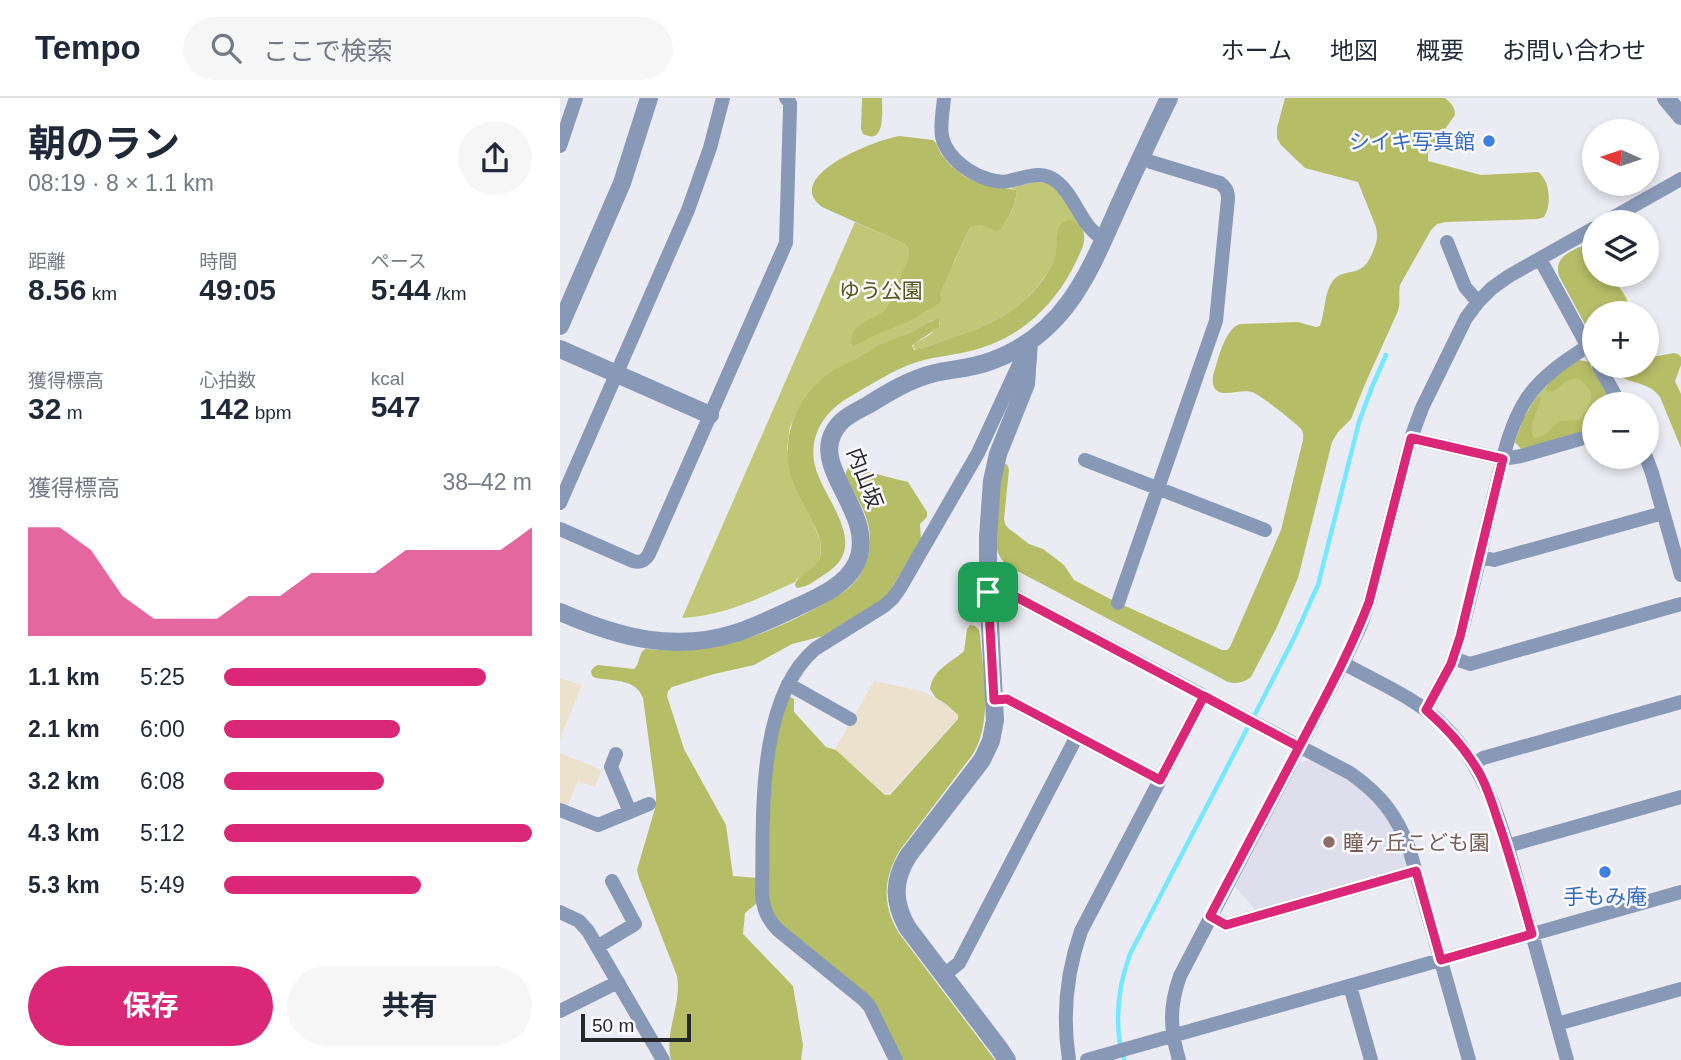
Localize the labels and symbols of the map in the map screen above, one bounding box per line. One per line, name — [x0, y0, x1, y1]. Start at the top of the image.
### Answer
north arrow — [1582, 119, 1659, 196]
place label: シイキ写真館 — [1349, 130, 1475, 153]
marker: シイキ写真館 — [1481, 133, 1497, 149]
park label: ゆう公園 — [839, 279, 923, 302]
street label: 内山坂 — [843, 444, 887, 512]
pin — [958, 562, 1018, 622]
place label: 瞳ヶ丘こども園 — [1343, 831, 1490, 854]
marker: 瞳ヶ丘こども園 — [1321, 834, 1337, 850]
marker: 手もみ庵 — [1597, 864, 1613, 880]
place label: 手もみ庵 — [1563, 885, 1647, 908]
scale bar — [581, 1011, 691, 1043]

